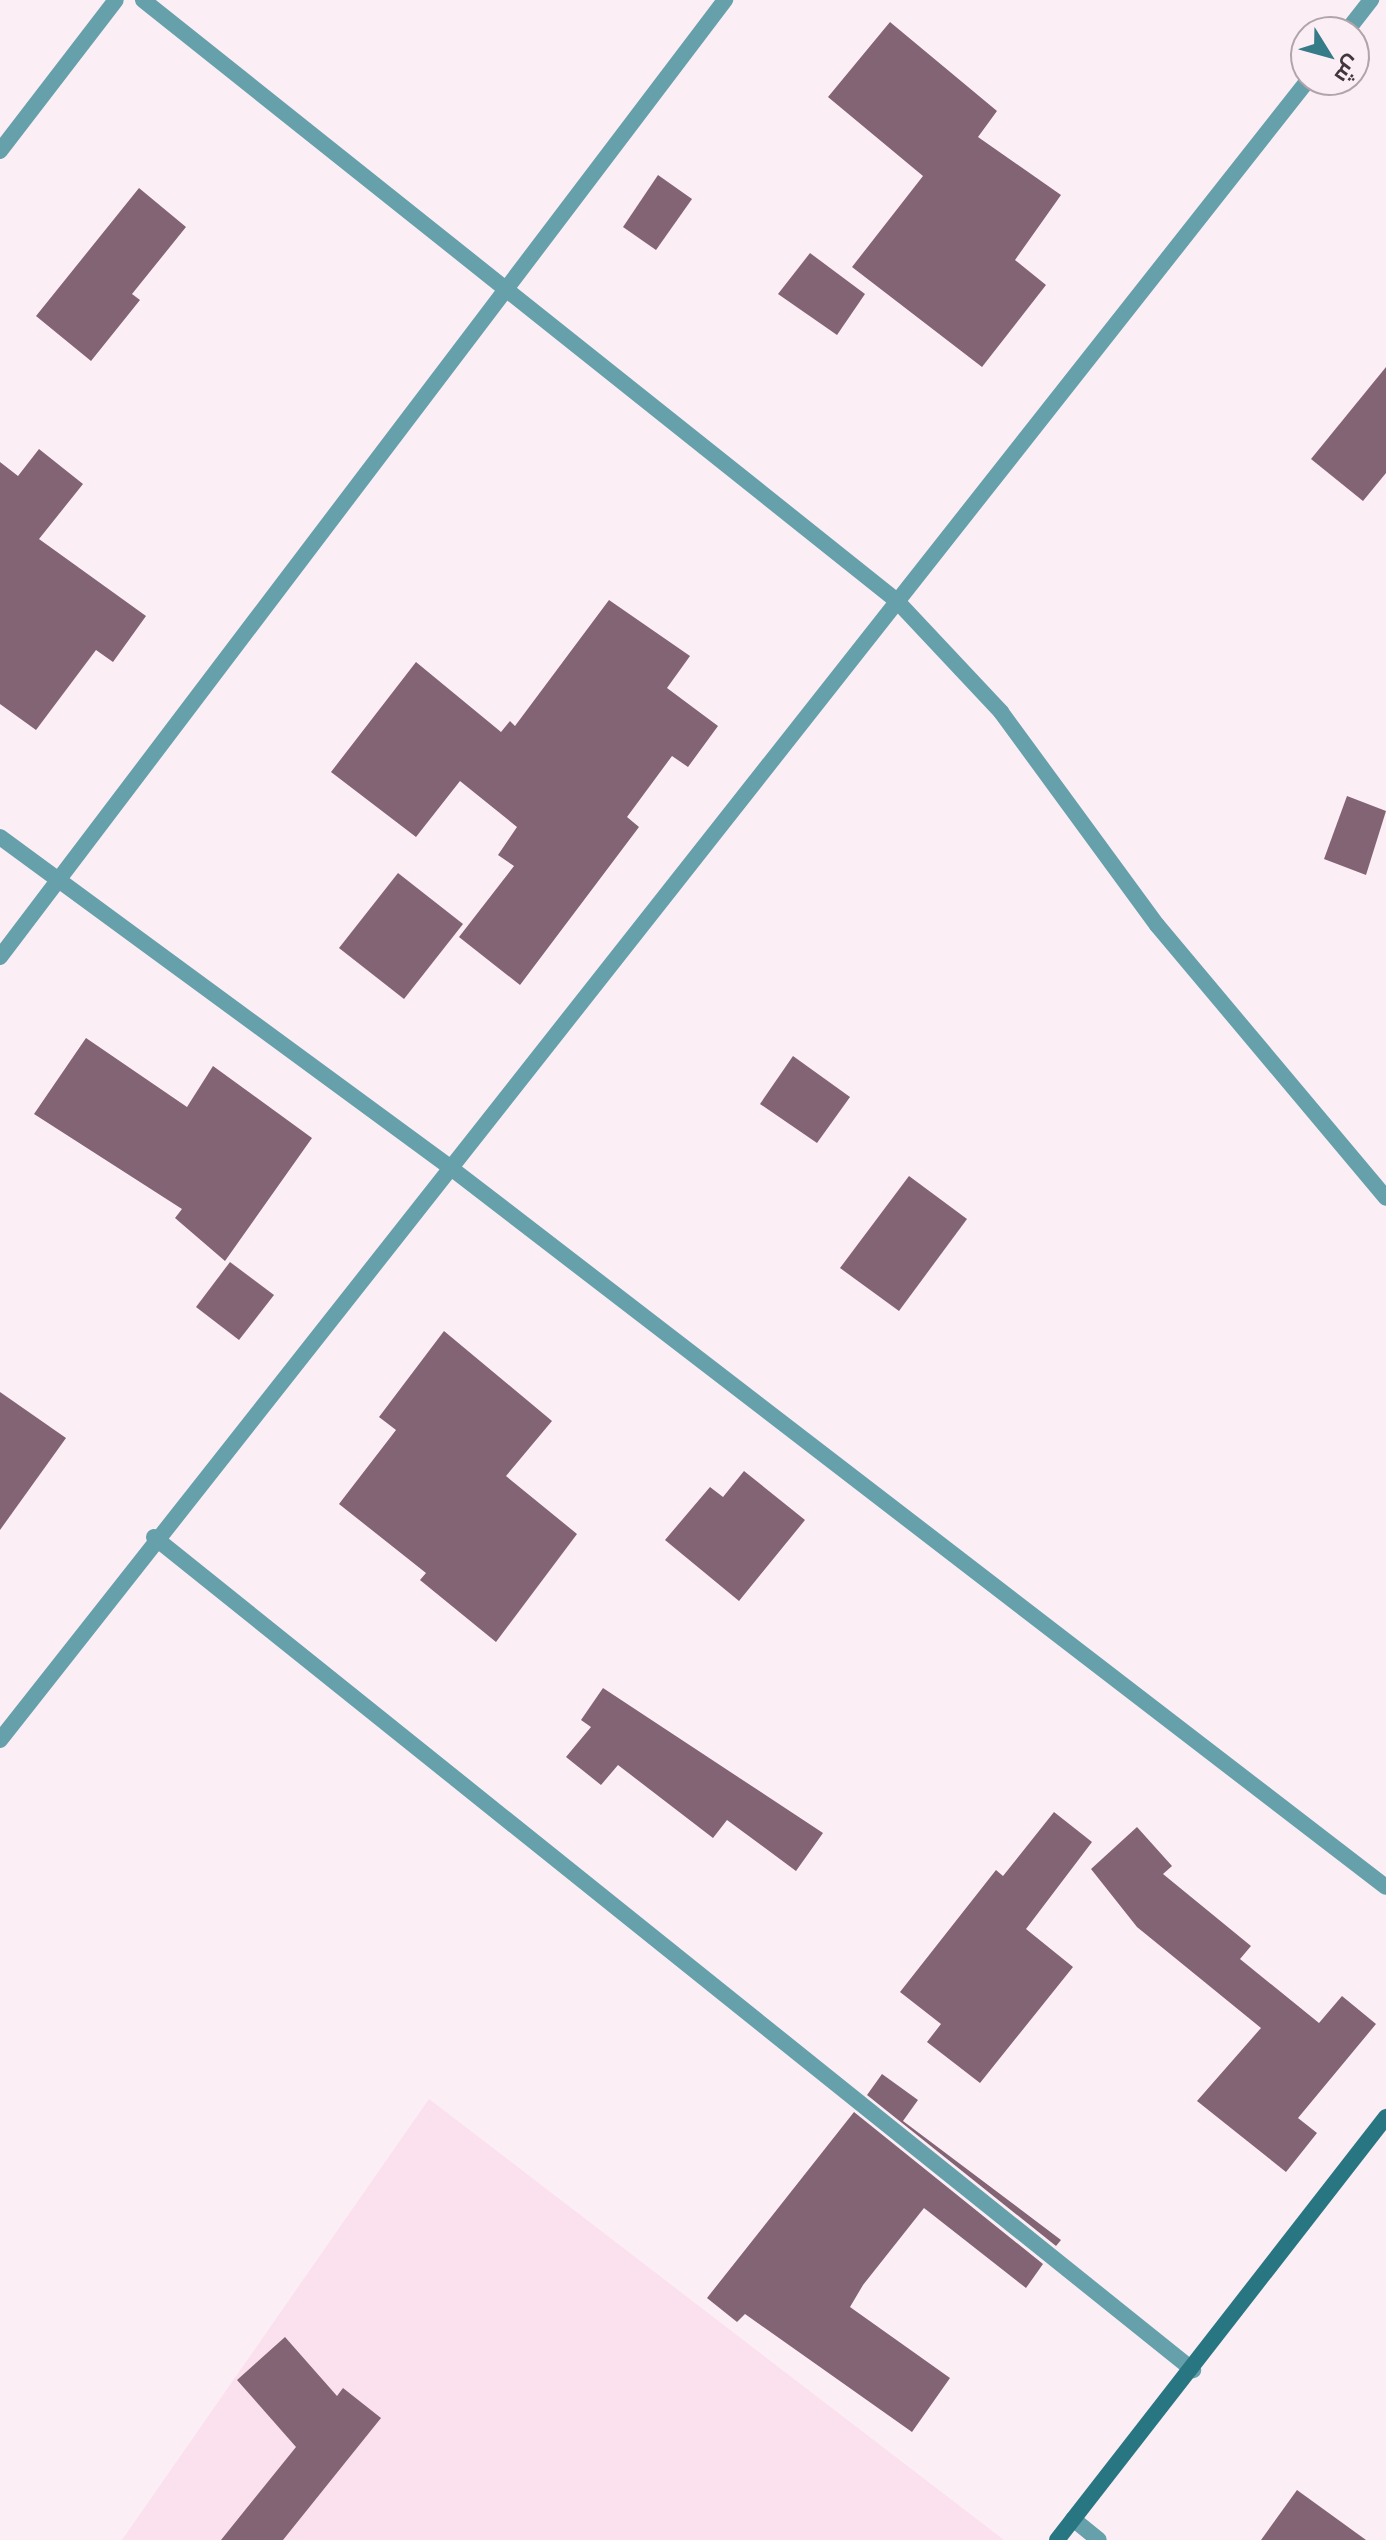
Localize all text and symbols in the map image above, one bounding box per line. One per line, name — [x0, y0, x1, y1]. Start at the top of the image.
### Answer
north arrow — [1290, 16, 1370, 96]
text: ش — [1329, 50, 1367, 89]

